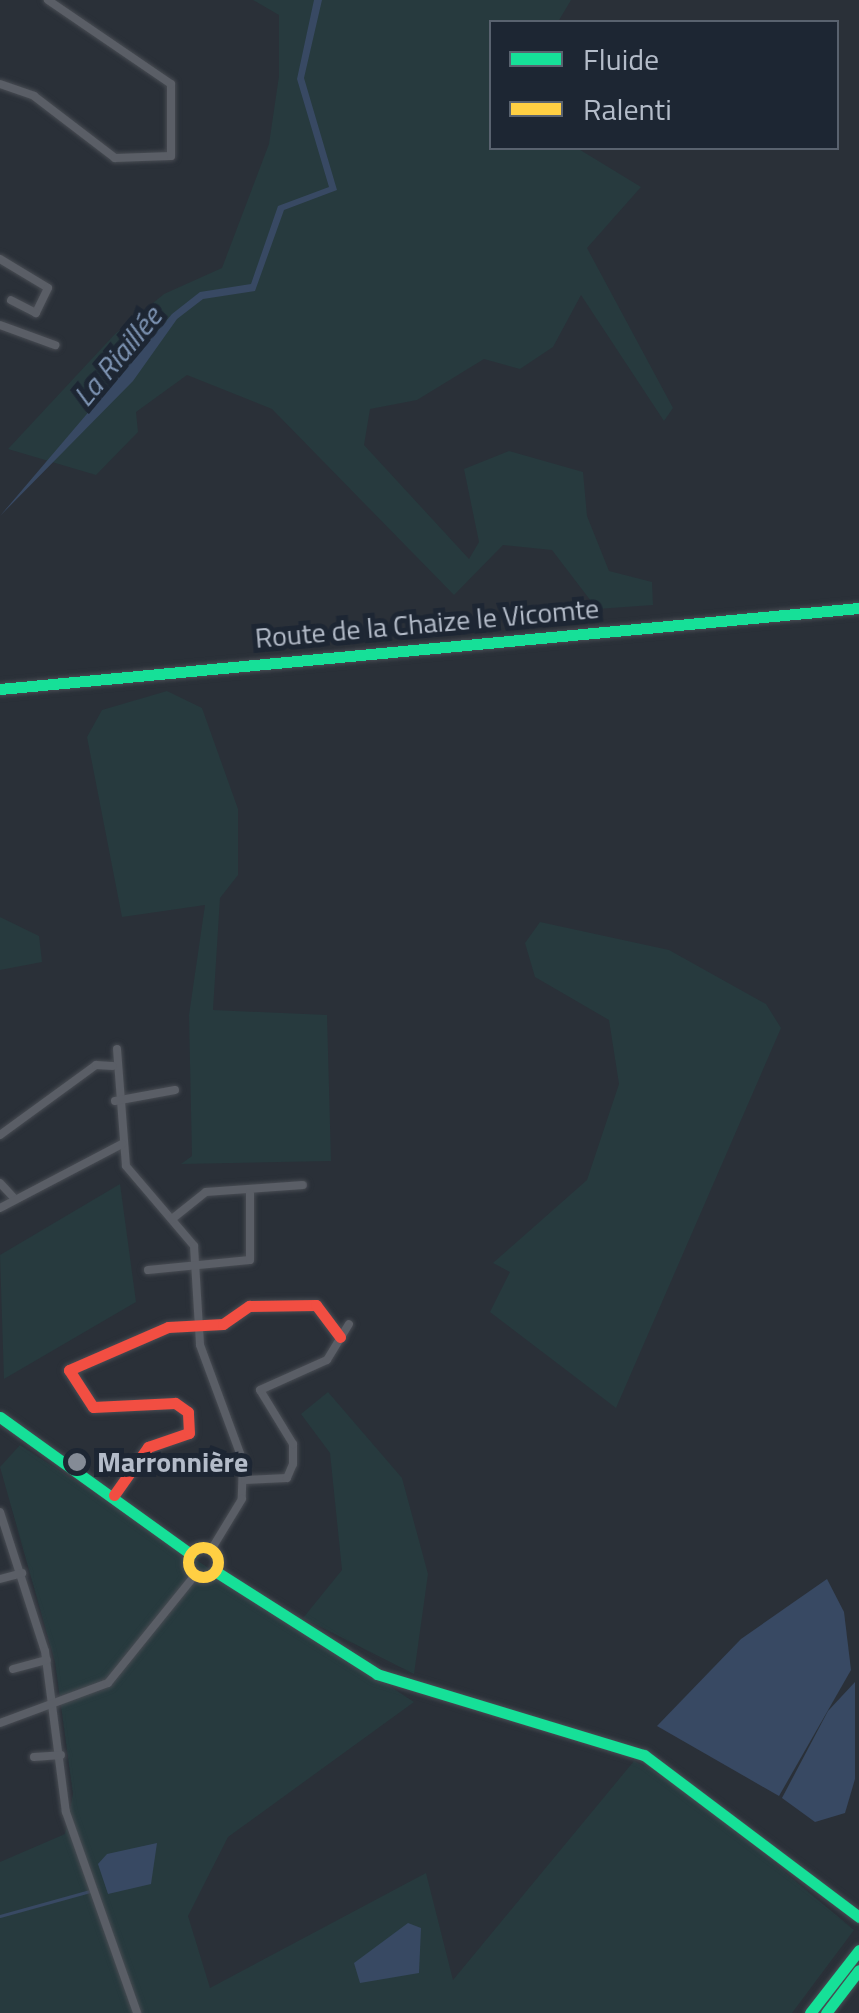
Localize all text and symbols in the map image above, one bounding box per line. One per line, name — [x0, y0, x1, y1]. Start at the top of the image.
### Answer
legend — [489, 20, 839, 150]
text: Fluide — [583, 36, 659, 82]
text: Ralenti — [583, 86, 672, 132]
water label: La Riaillée — [65, 299, 169, 413]
street label: Route de la Chaize le Vicomte — [254, 591, 600, 655]
place label: Marronnière — [97, 1445, 248, 1479]
marker: Marronnière — [66, 1451, 88, 1473]

